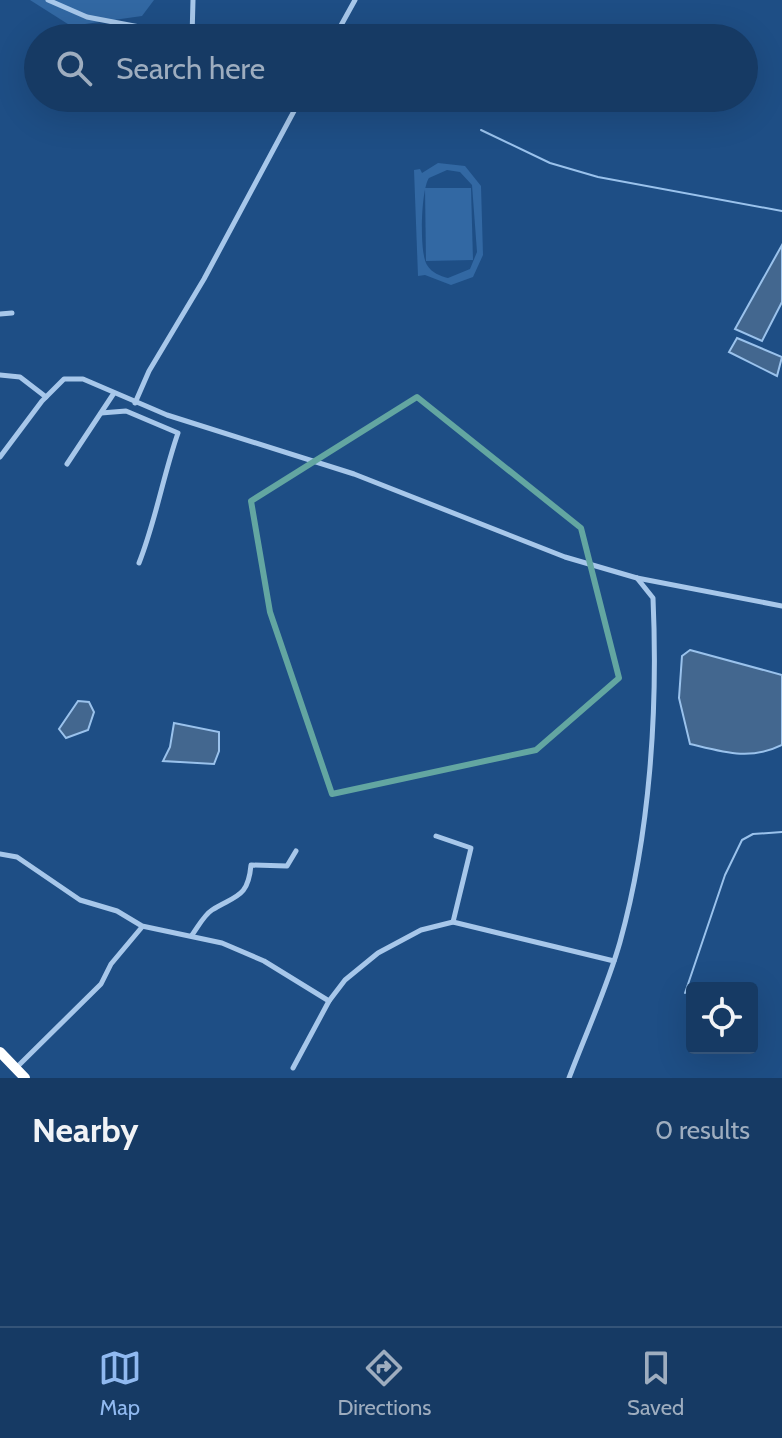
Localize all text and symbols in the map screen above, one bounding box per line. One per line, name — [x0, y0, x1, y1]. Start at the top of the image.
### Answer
search box — [24, 24, 758, 112]
icon: search — [52, 46, 96, 90]
text: Search here — [116, 50, 265, 87]
map controls — [686, 982, 758, 1054]
button: locate — [686, 982, 758, 1054]
text: Nearby — [32, 1109, 139, 1151]
text: 0 results — [655, 1114, 750, 1146]
tab: Map — [98, 1346, 142, 1421]
tab: Directions — [337, 1346, 431, 1421]
tab: Saved — [627, 1346, 684, 1421]

